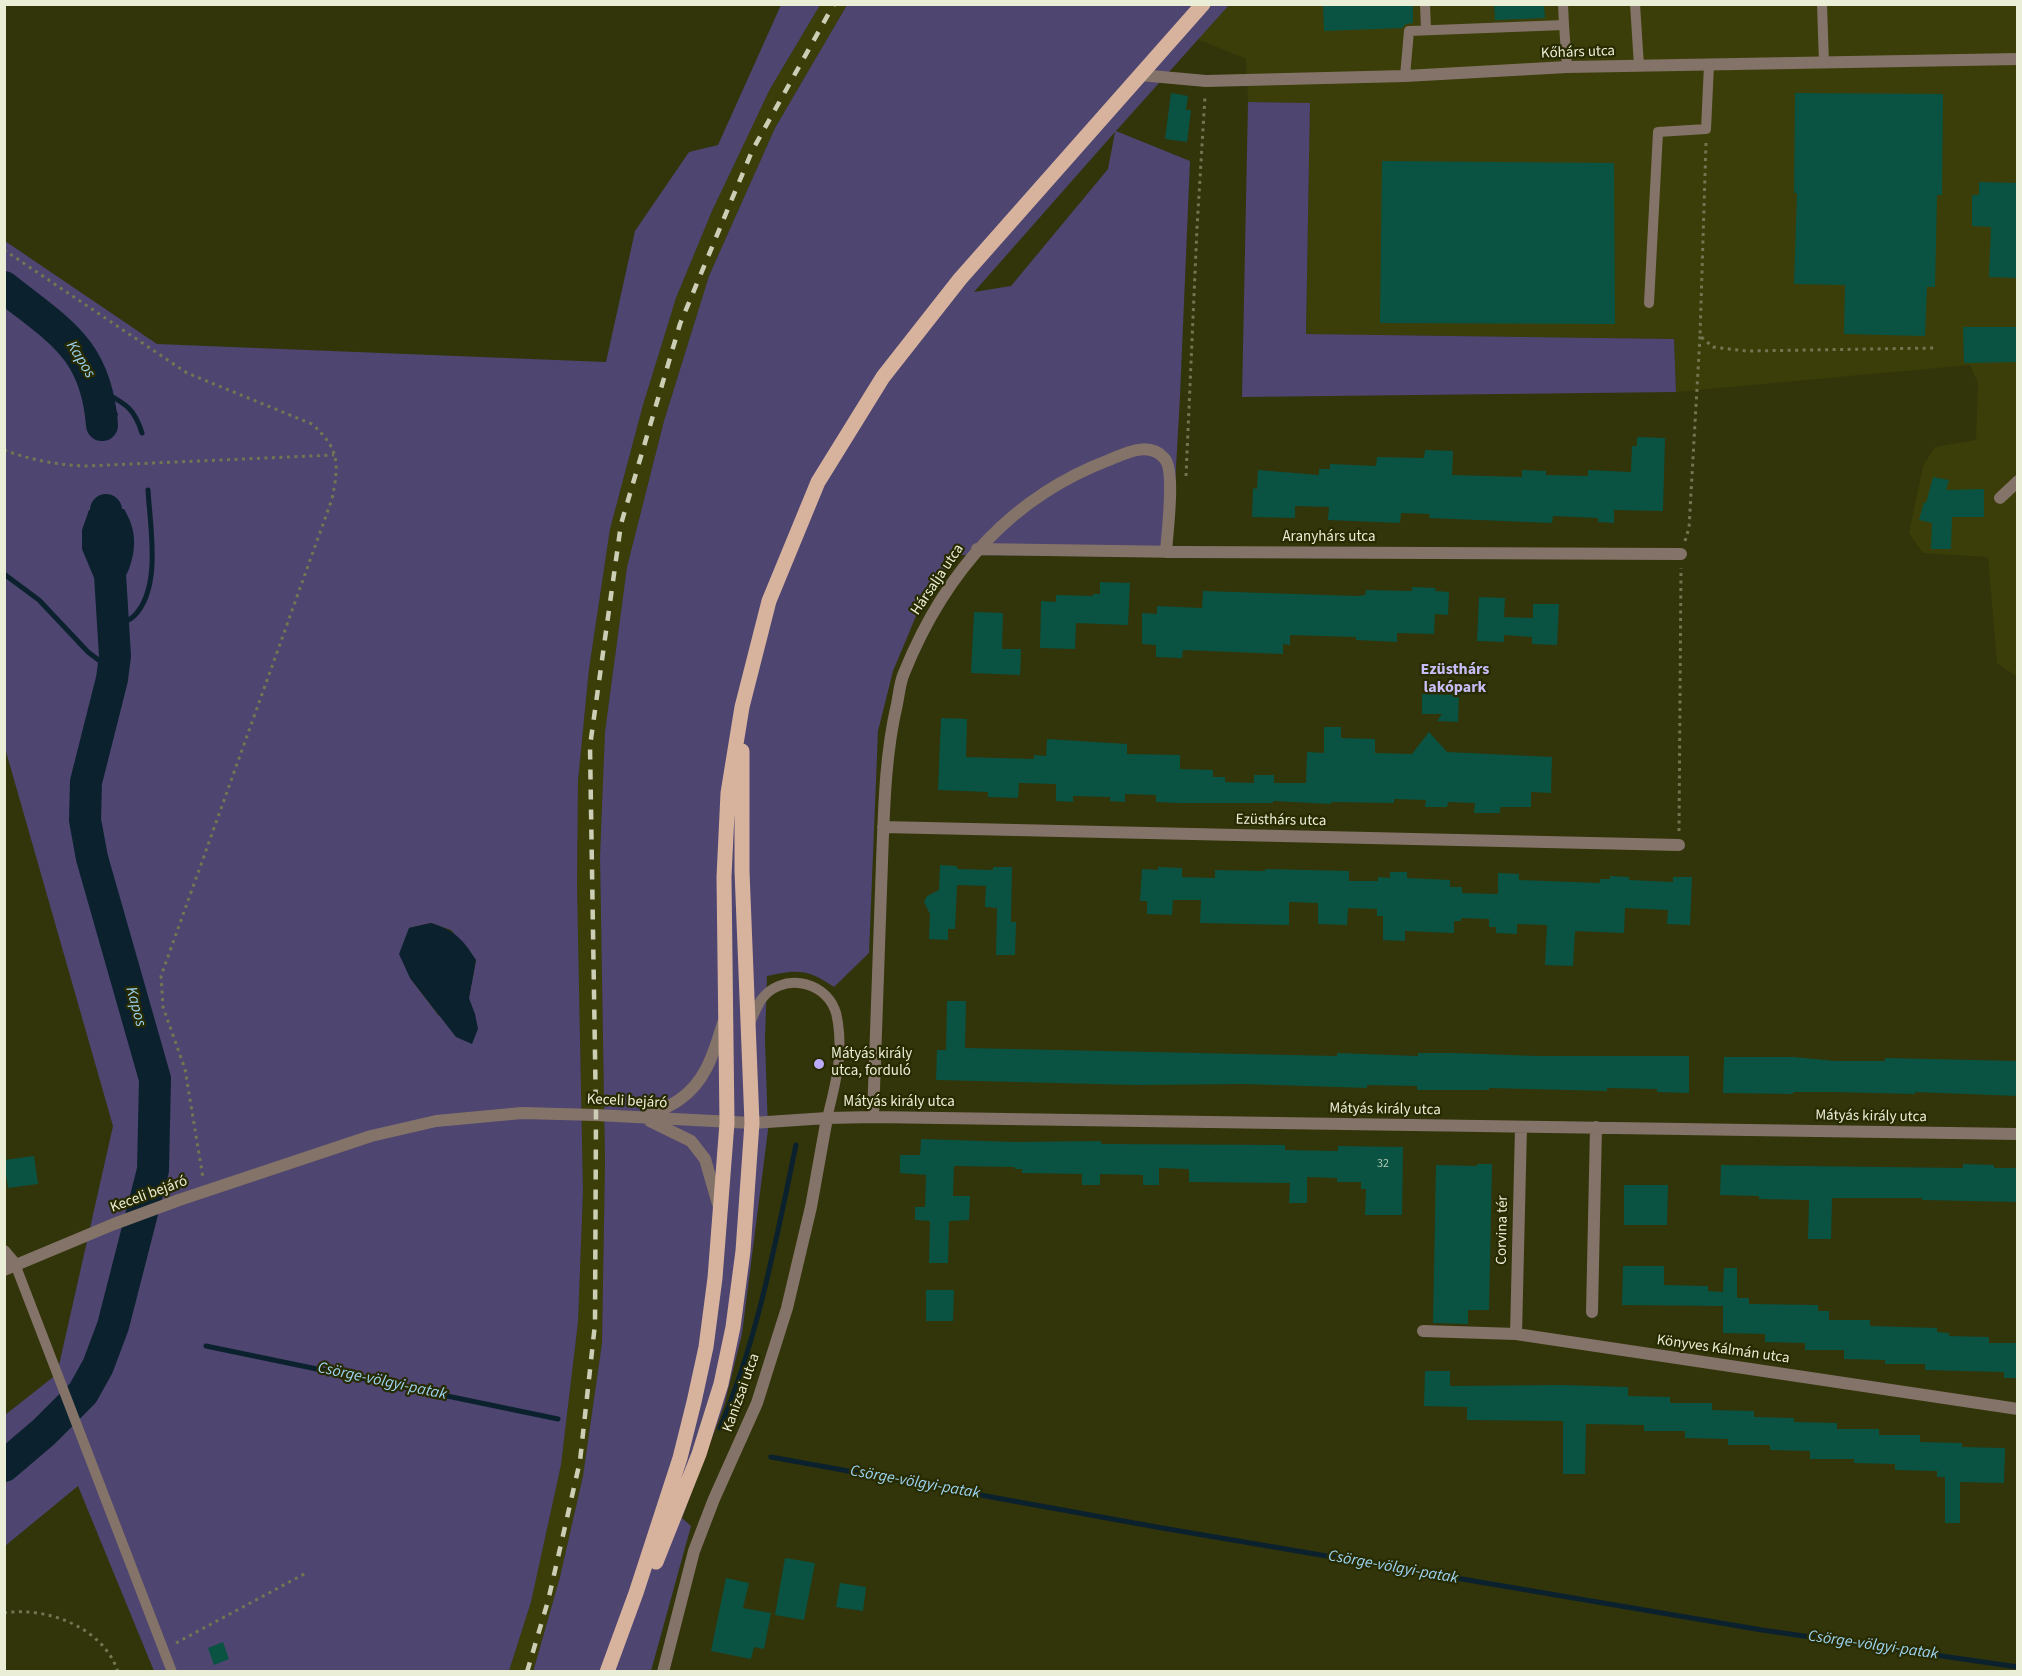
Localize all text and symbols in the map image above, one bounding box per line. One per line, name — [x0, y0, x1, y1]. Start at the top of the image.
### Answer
street label: Kőhárs utca — [1541, 43, 1615, 63]
water label: Kapos — [61, 338, 99, 382]
street label: Aranyhárs utca — [1282, 529, 1376, 547]
street label: Hársalja utca — [908, 541, 968, 619]
district label: Ezüsthárs lakópark — [1421, 660, 1489, 698]
street label: Ezüsthárs utca — [1235, 811, 1327, 831]
water label: Kapos — [120, 985, 150, 1029]
place label: Mátyás király utca, forduló — [831, 1046, 912, 1081]
marker: Mátyás király utca, forduló — [812, 1057, 826, 1071]
street label: Keceli bejáró — [586, 1091, 668, 1113]
street label: Mátyás király utca — [843, 1094, 955, 1112]
street label: Mátyás király utca — [1329, 1100, 1441, 1120]
street label: Mátyás király utca — [1815, 1107, 1927, 1127]
house number: 32 — [1377, 1157, 1389, 1171]
street label: Keceli bejáró — [108, 1173, 190, 1217]
street label: Corvina tér — [1493, 1195, 1513, 1265]
street label: Könyves Kálmán utca — [1655, 1332, 1791, 1368]
street label: Kanizsai utca — [719, 1351, 765, 1435]
water label: Csörge-völgyi-patak — [316, 1359, 448, 1405]
water label: Csörge-völgyi-patak — [849, 1462, 981, 1504]
water label: Csörge-völgyi-patak — [1327, 1547, 1459, 1589]
water label: Csörge-völgyi-patak — [1807, 1627, 1939, 1665]

